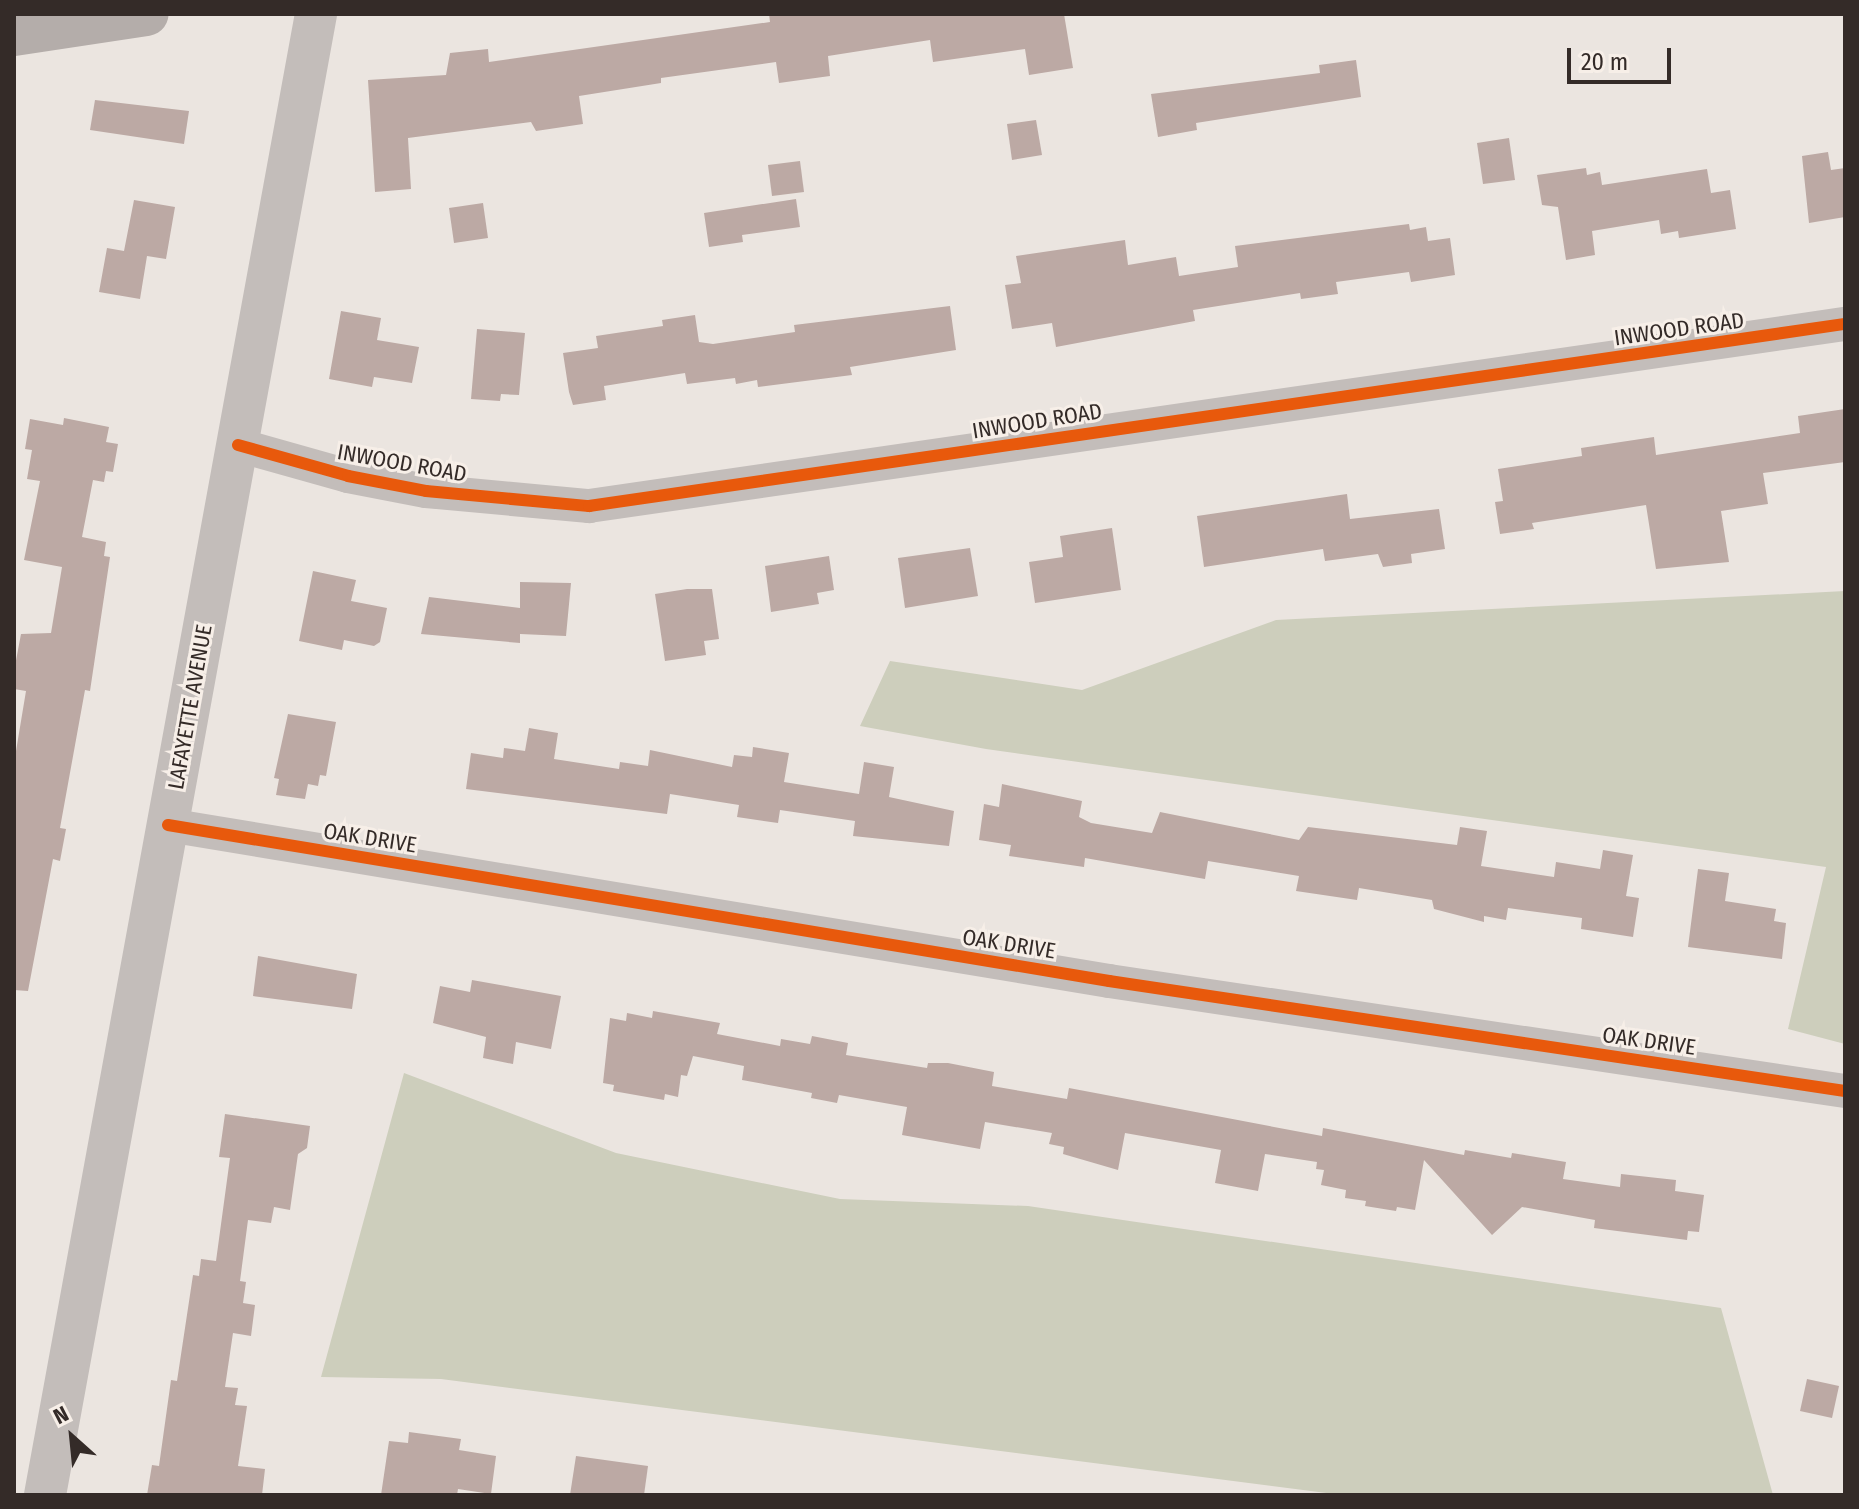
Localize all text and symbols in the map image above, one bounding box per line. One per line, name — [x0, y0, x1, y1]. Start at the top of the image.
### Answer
scale bar — [1571, 32, 1675, 82]
text: 20 m — [1581, 48, 1628, 76]
street label: INWOOD ROAD — [1612, 307, 1746, 351]
street label: INWOOD ROAD — [970, 398, 1104, 444]
street label: INWOOD ROAD — [335, 439, 469, 487]
street label: LAFAYETTE AVENUE — [163, 623, 217, 791]
street label: OAK DRIVE — [321, 818, 419, 858]
street label: OAK DRIVE — [960, 924, 1058, 964]
street label: OAK DRIVE — [1601, 1021, 1697, 1061]
north arrow — [32, 1397, 112, 1477]
text: N — [49, 1400, 73, 1430]

